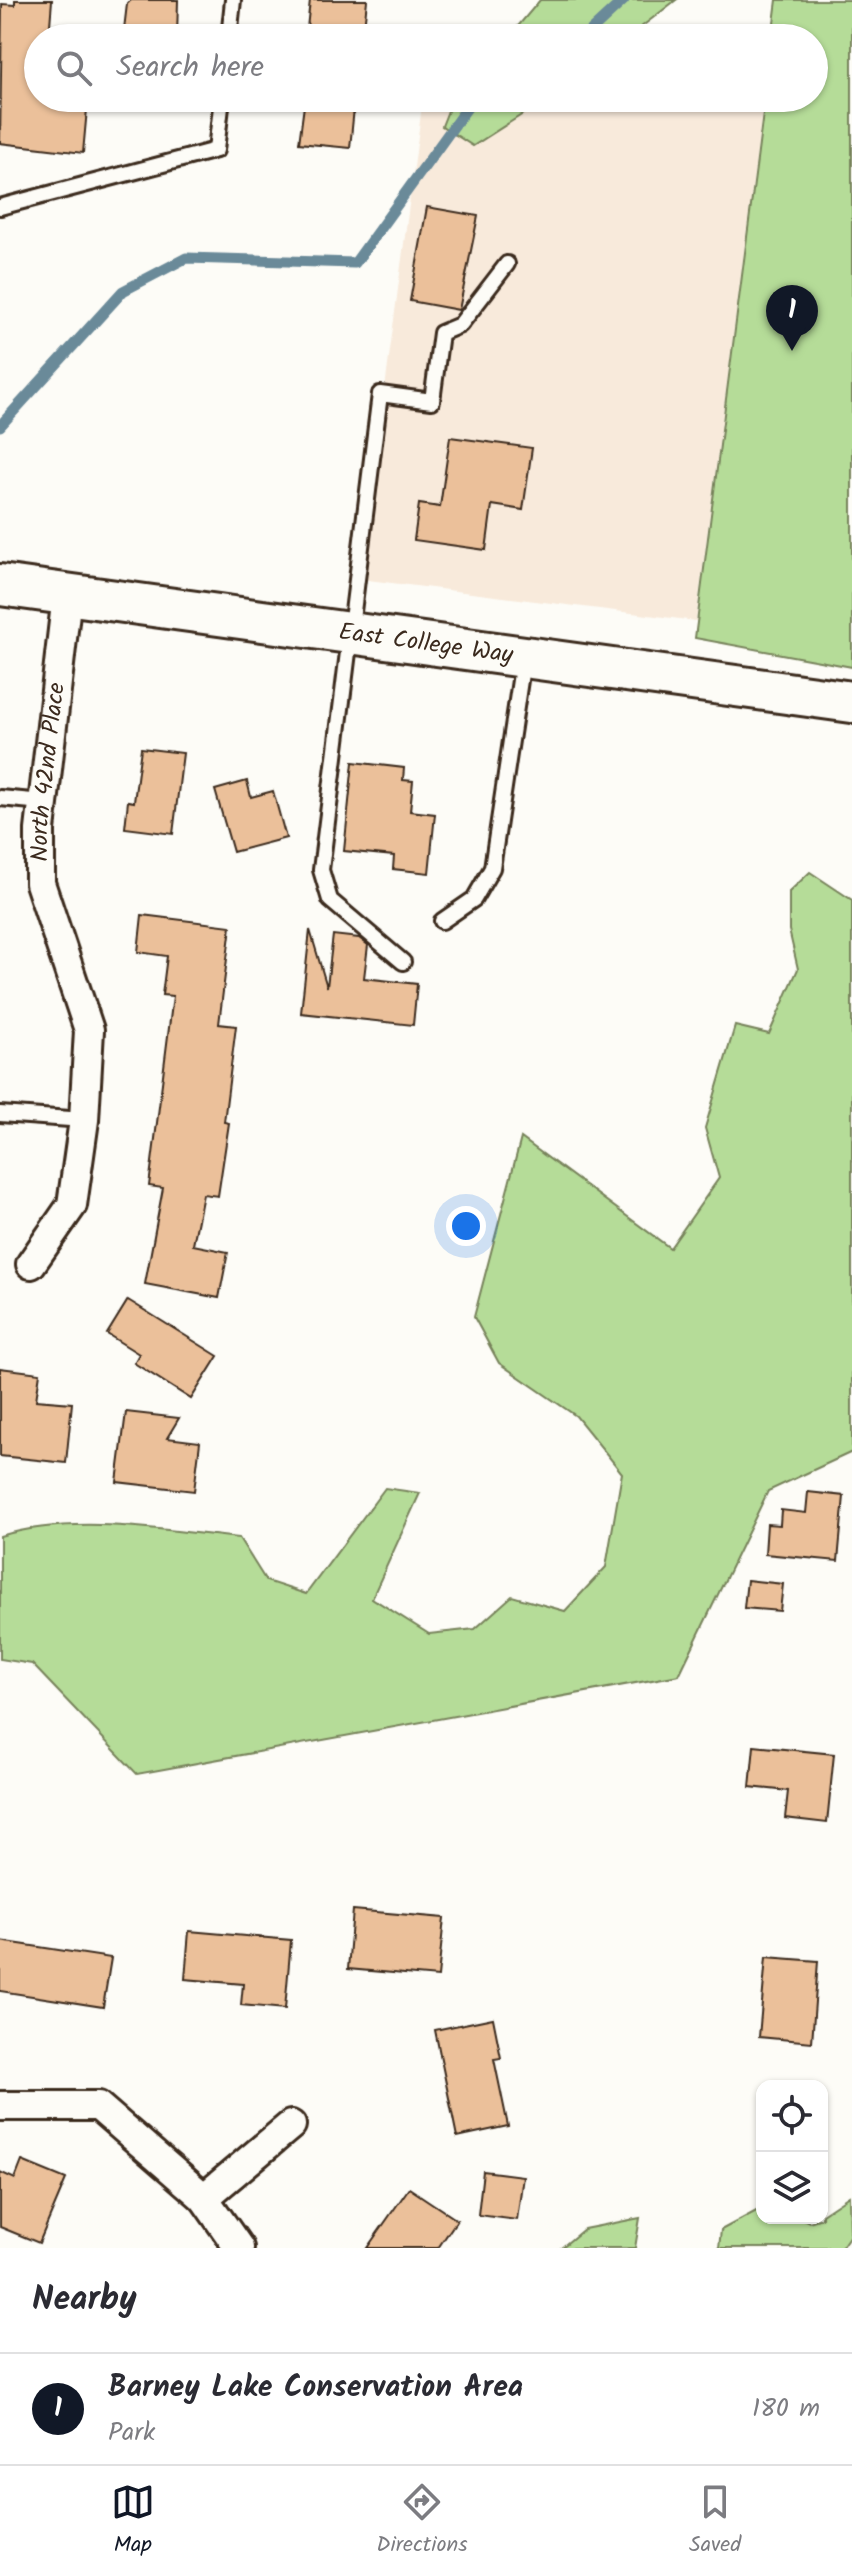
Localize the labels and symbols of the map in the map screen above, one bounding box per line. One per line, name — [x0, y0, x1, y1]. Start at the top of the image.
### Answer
pin: 1 — [766, 285, 818, 351]
street label: East College Way — [336, 612, 516, 675]
street label: North 42nd Place — [21, 680, 76, 862]
your location — [446, 1206, 486, 1246]

